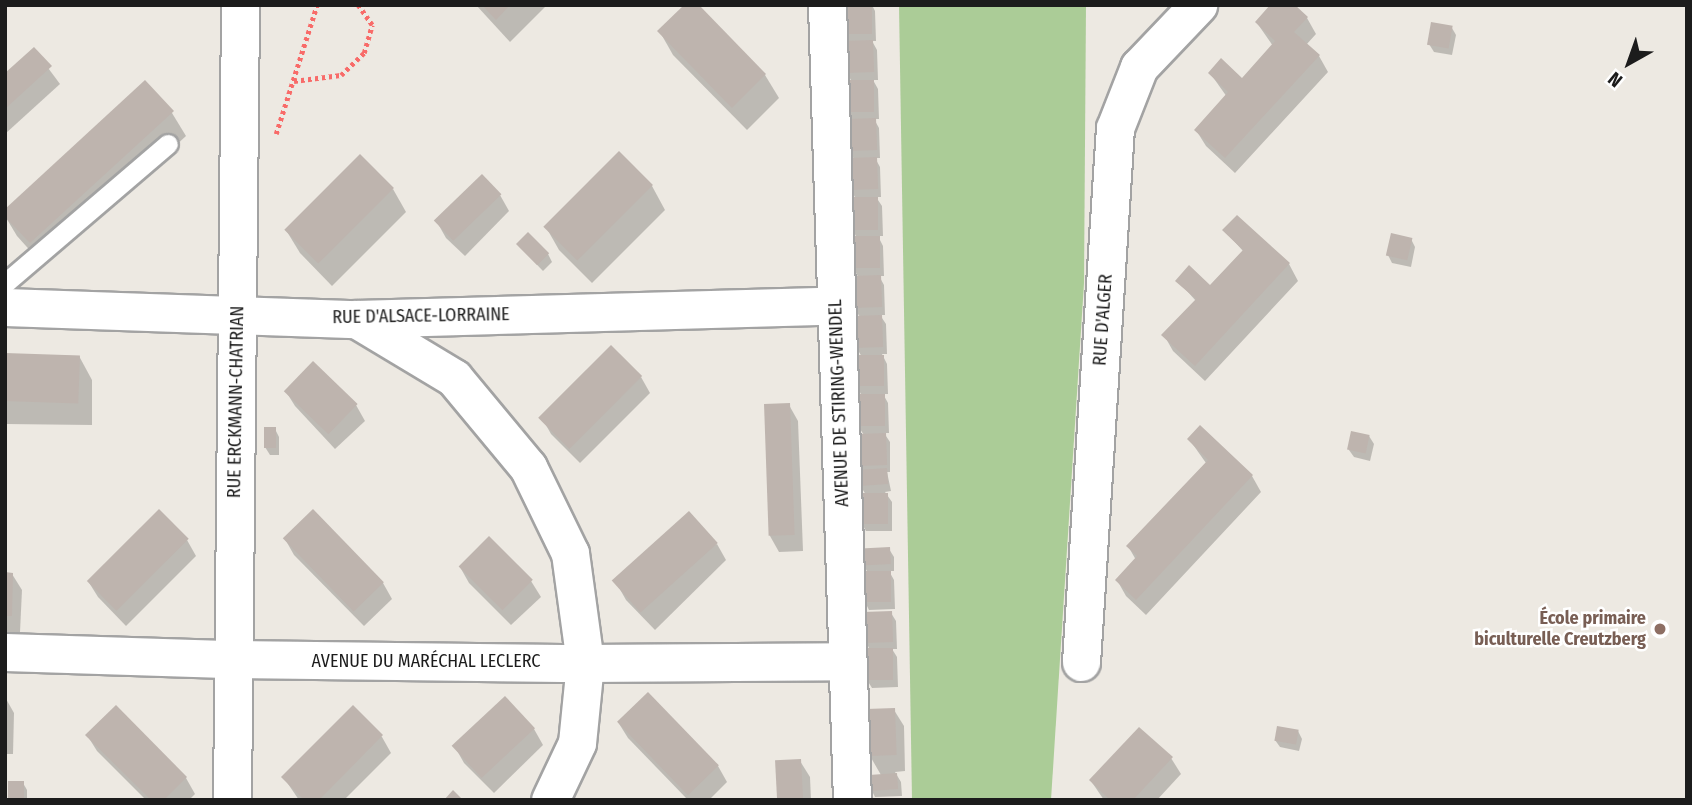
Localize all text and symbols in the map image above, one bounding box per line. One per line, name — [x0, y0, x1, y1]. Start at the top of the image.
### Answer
north arrow — [1594, 28, 1664, 98]
text: N — [1603, 67, 1627, 92]
street label: RUE D'ALGER — [1089, 274, 1117, 366]
street label: AVENUE DE STIRING-WENDEL — [825, 299, 853, 507]
street label: RUE D'ALSACE-LORRAINE — [332, 304, 510, 328]
street label: RUE ERCKMANN-CHATRIAN — [224, 306, 248, 498]
place label: École primaire biculturelle Creutzberg — [1474, 608, 1646, 650]
marker: École primaire biculturelle Creutzberg — [1652, 621, 1668, 637]
street label: AVENUE DU MARÉCHAL LECLERC — [312, 650, 540, 672]

